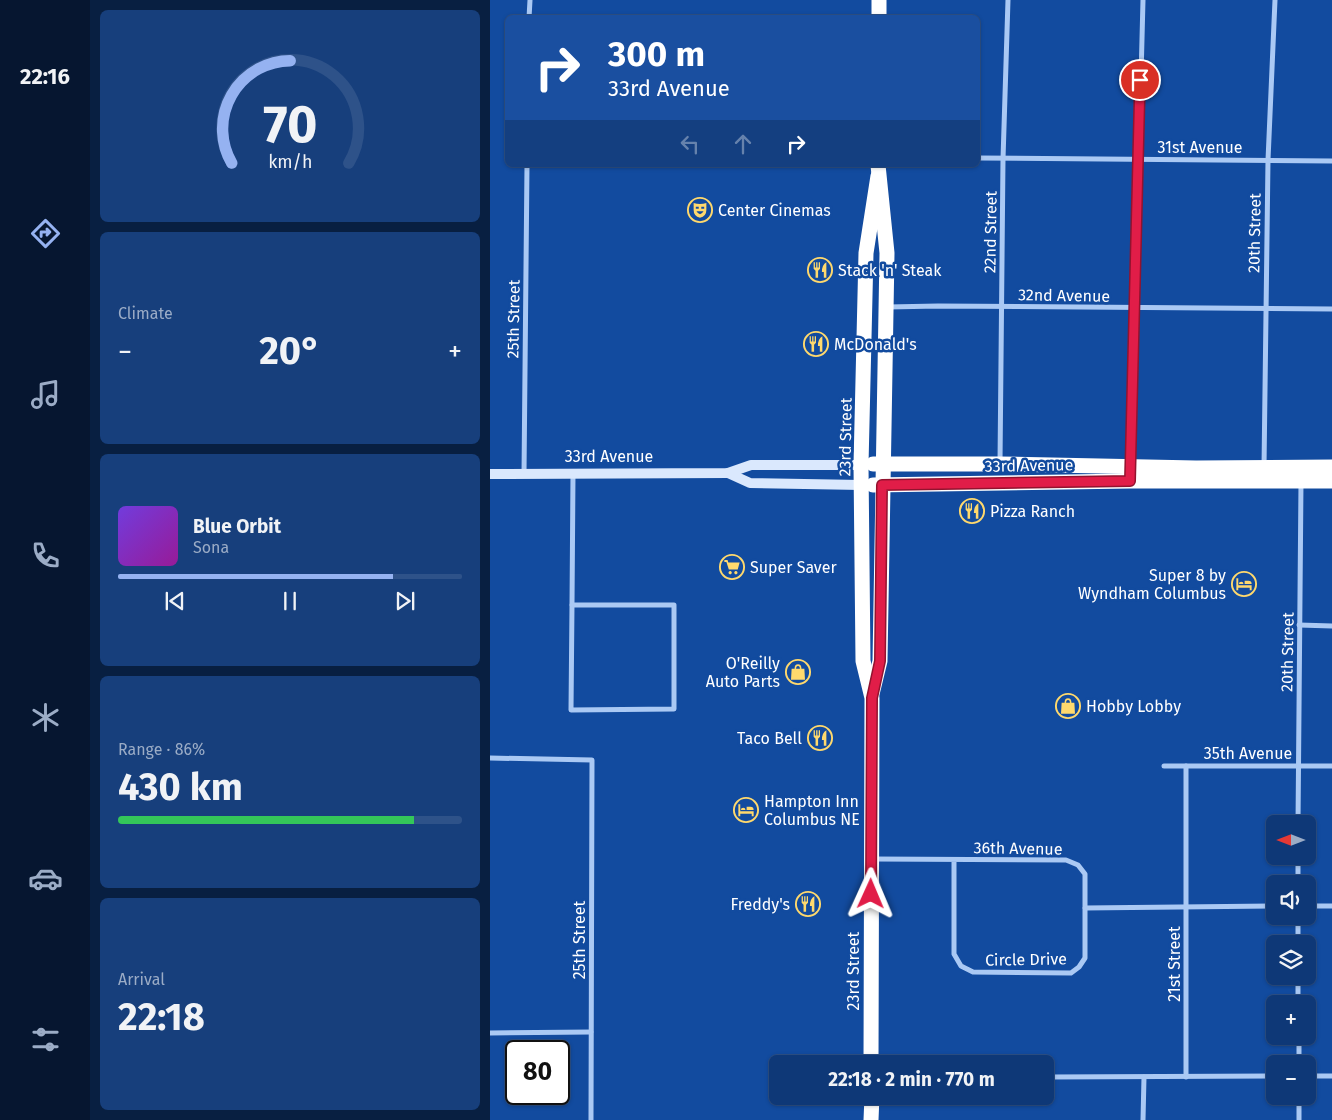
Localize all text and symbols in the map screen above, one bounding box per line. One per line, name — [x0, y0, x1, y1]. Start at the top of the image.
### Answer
text: 300 m — [608, 33, 705, 75]
icon: right — [525, 35, 590, 100]
pin — [1119, 59, 1161, 101]
text: 22:16 — [20, 63, 70, 90]
icon: arrive — [1126, 66, 1154, 94]
text: 33rd Avenue — [608, 75, 730, 102]
text: 70 — [263, 93, 317, 156]
icon: left — [676, 130, 704, 158]
icon: ahead — [729, 130, 757, 158]
icon: right — [782, 130, 810, 158]
street label: 31st Avenue — [1157, 138, 1243, 157]
text: km/h — [268, 151, 312, 173]
street label: 22nd Street — [980, 190, 1001, 273]
street label: 20th Street — [1244, 193, 1265, 273]
theatre icon: Center Cinemas — [687, 197, 713, 223]
place label: Center Cinemas — [718, 201, 831, 220]
icon: directions — [28, 216, 63, 251]
restaurant icon: Stack 'n' Steak — [807, 257, 833, 283]
place label: Stack 'n' Steak — [838, 261, 942, 280]
street label: 25th Street — [503, 279, 524, 358]
street label: 32nd Avenue — [1018, 285, 1110, 306]
text: Climate — [118, 304, 173, 323]
text: 20° — [259, 328, 321, 374]
restaurant icon: McDonald's — [803, 331, 829, 357]
text: − — [118, 335, 132, 368]
text: + — [448, 335, 462, 368]
place label: McDonald's — [834, 335, 917, 354]
icon: music — [28, 377, 63, 412]
street label: 23rd Street — [835, 397, 856, 477]
street label: 33rd Avenue — [565, 447, 653, 466]
street label: 33rd Avenue — [985, 455, 1073, 476]
restaurant icon: Pizza Ranch — [959, 498, 985, 524]
place label: Pizza Ranch — [990, 502, 1075, 521]
text: Blue Orbit — [193, 515, 281, 538]
icon: phone — [28, 538, 63, 573]
text: Sona — [193, 538, 229, 557]
supermarket icon: Super Saver — [719, 554, 745, 580]
place label: Super Saver — [750, 558, 837, 577]
place label: Super 8 by Wyndham Columbus — [1078, 566, 1226, 603]
hotel icon: Super 8 by Wyndham Columbus — [1231, 571, 1257, 597]
icon: previous — [161, 587, 189, 615]
icon: pause — [276, 587, 304, 615]
icon: next — [391, 587, 419, 615]
street label: 20th Street — [1277, 612, 1298, 692]
place label: O'Reilly Auto Parts — [706, 654, 780, 691]
shop icon: O'Reilly Auto Parts — [785, 659, 811, 685]
shop icon: Hobby Lobby — [1055, 693, 1081, 719]
place label: Hobby Lobby — [1086, 697, 1181, 716]
icon: climate — [28, 700, 63, 735]
restaurant icon: Taco Bell — [807, 725, 833, 751]
place label: Taco Bell — [737, 729, 802, 748]
text: Range · 86% — [118, 740, 205, 759]
street label: 35th Avenue — [1204, 744, 1292, 763]
text: 430 km — [118, 764, 243, 810]
place label: Hampton Inn Columbus NE — [764, 792, 860, 829]
hotel icon: Hampton Inn Columbus NE — [733, 797, 759, 823]
north arrow — [1266, 815, 1316, 865]
map controls — [1266, 815, 1316, 1105]
street label: 36th Avenue — [973, 838, 1063, 859]
icon: car — [28, 861, 63, 896]
position arrow — [844, 867, 896, 919]
button: sound — [1266, 875, 1316, 925]
restaurant icon: Freddy's — [795, 891, 821, 917]
place label: Freddy's — [730, 895, 790, 914]
street label: 25th Street — [570, 900, 589, 979]
street label: 21st Street — [1165, 926, 1184, 1002]
street label: 23rd Street — [844, 931, 863, 1010]
button: layers — [1266, 935, 1316, 985]
street label: Circle Drive — [985, 949, 1067, 970]
text: Arrival — [118, 970, 165, 989]
text: 22:18 — [118, 994, 205, 1040]
button: + — [1266, 995, 1316, 1045]
icon: filters — [28, 1022, 63, 1057]
speed limit sign: 80 — [505, 1040, 570, 1105]
button: − — [1266, 1055, 1316, 1105]
text: 22:18 · 2 min · 770 m — [828, 1068, 995, 1091]

